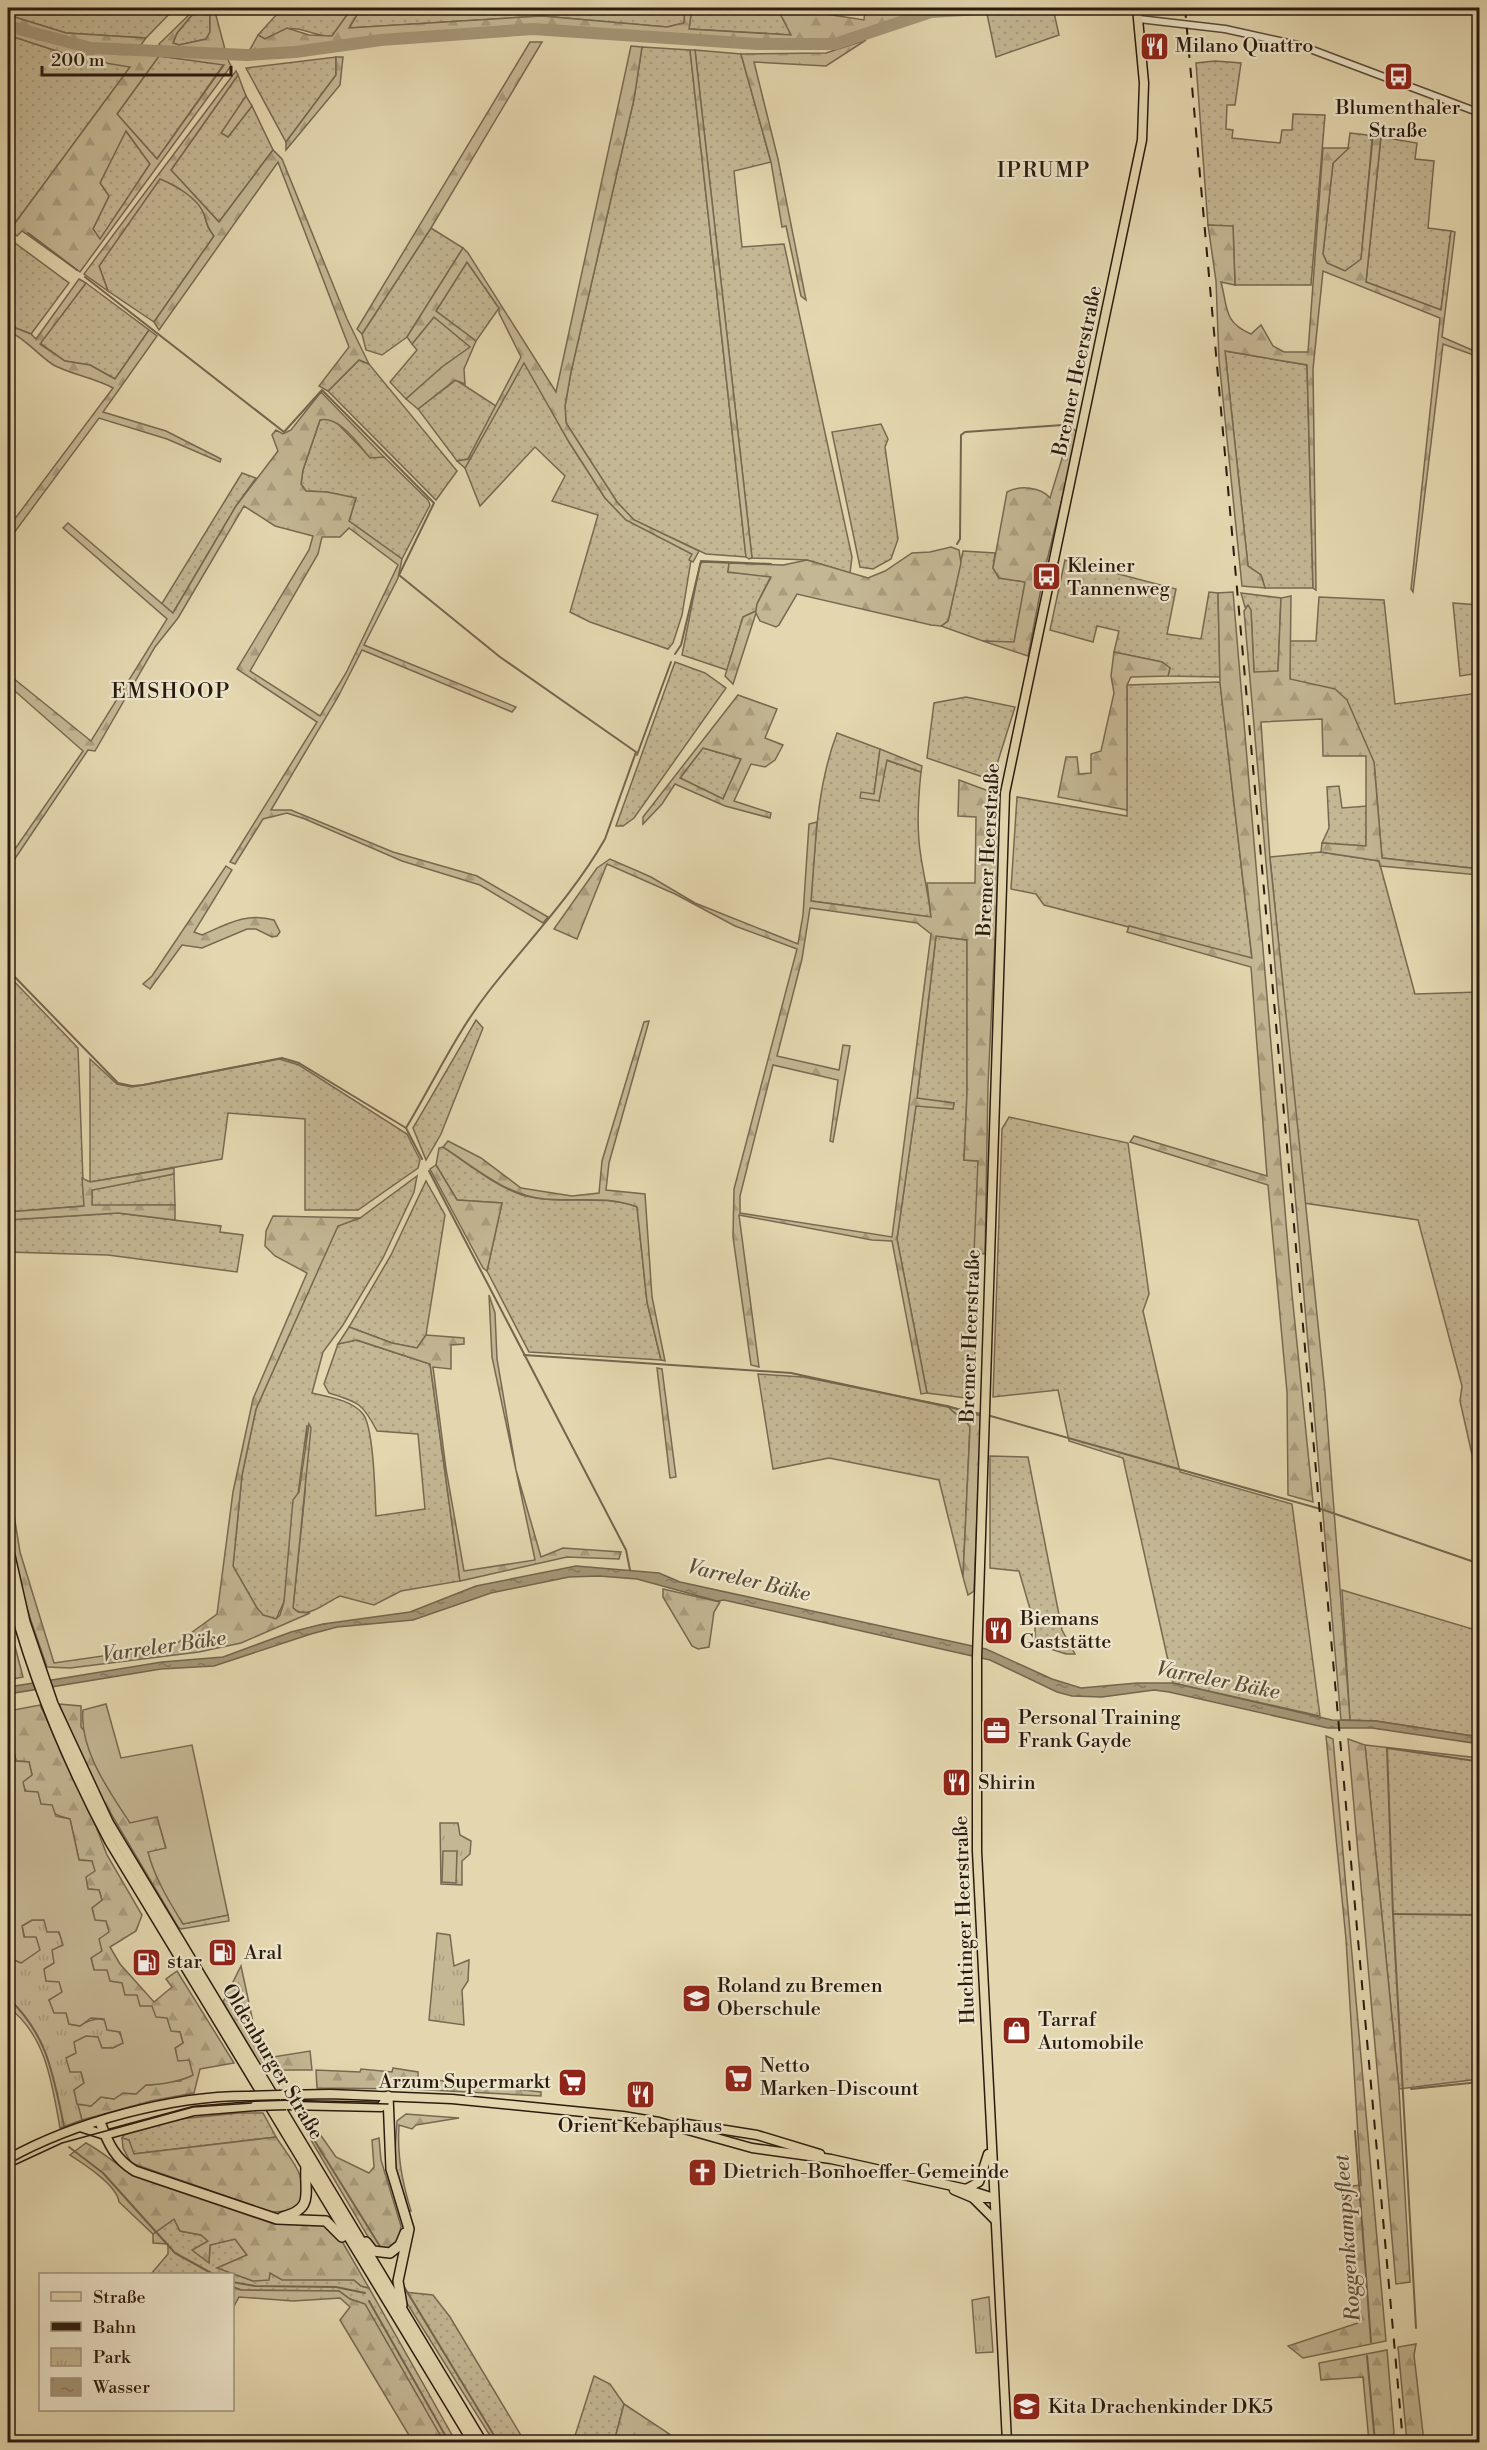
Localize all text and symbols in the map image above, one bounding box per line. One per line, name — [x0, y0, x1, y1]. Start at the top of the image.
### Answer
restaurant icon: Milano Quattro — [1138, 30, 1170, 62]
place label: Milano Quattro — [1175, 34, 1314, 59]
scale bar — [42, 39, 231, 77]
text: 200 m — [51, 49, 105, 72]
bus stop icon: Blumenthaler Straße — [1382, 61, 1414, 93]
place label: Blumenthaler Straße — [1335, 96, 1461, 144]
district label: IPRUMP — [997, 158, 1091, 184]
street label: Bremer Heerstraße — [1047, 283, 1108, 460]
place label: Kleiner Tannenweg — [1067, 554, 1171, 602]
bus stop icon: Kleiner Tannenweg — [1030, 561, 1062, 593]
district label: EMSHOOP — [111, 679, 231, 705]
street label: Bremer Heerstraße — [972, 763, 1006, 938]
street label: Bremer Heerstraße — [955, 1249, 987, 1424]
water label: Varreler Bäke — [685, 1554, 813, 1608]
place label: Biemans Gaststätte — [1019, 1607, 1111, 1655]
restaurant icon: Biemans Gaststätte — [983, 1615, 1015, 1647]
water label: Varreler Bäke — [100, 1625, 228, 1669]
water label: Varreler Bäke — [1154, 1656, 1282, 1706]
place label: Personal Training Frank Gayde — [1018, 1706, 1181, 1754]
office icon: Personal Training Frank Gayde — [981, 1714, 1013, 1746]
restaurant icon: Shirin — [941, 1767, 973, 1799]
place label: Shirin — [978, 1771, 1036, 1796]
street label: Huchtinger Heerstraße — [949, 1815, 981, 2025]
fuel station icon: Aral — [207, 1937, 239, 1969]
place label: Aral — [243, 1941, 282, 1966]
fuel station icon: star — [130, 1946, 162, 1978]
place label: star — [167, 1950, 202, 1975]
place label: Roland zu Bremen Oberschule — [717, 1974, 883, 2022]
street label: Oldenburger Straße — [216, 1979, 328, 2145]
school or university icon: Roland zu Bremen Oberschule — [680, 1982, 712, 2014]
place label: Tarraf Automobile — [1037, 2008, 1144, 2056]
shop icon: Tarraf Automobile — [1001, 2015, 1033, 2047]
place label: Netto Marken-Discount — [760, 2054, 919, 2102]
supermarket icon: Netto Marken-Discount — [723, 2062, 755, 2094]
supermarket icon: Arzum Supermarkt — [556, 2066, 588, 2098]
place label: Arzum Supermarkt — [378, 2070, 551, 2095]
restaurant icon: Orient Kebaphaus — [624, 2079, 656, 2111]
place label: Orient Kebaphaus — [558, 2114, 722, 2139]
water label: Roggenkampsfleet — [1329, 2153, 1367, 2323]
church icon: Dietrich-Bonhoeffer-Gemeinde — [686, 2156, 718, 2188]
place label: Dietrich-Bonhoeffer-Gemeinde — [723, 2160, 1009, 2185]
legend — [39, 2273, 234, 2411]
text: Straße — [93, 2286, 146, 2309]
text: Bahn — [92, 2316, 136, 2339]
text: Park — [93, 2346, 132, 2369]
text: Wasser — [92, 2376, 150, 2399]
school or university icon: Kita Drachenkinder DK5 — [1011, 2391, 1043, 2423]
place label: Kita Drachenkinder DK5 — [1048, 2395, 1273, 2420]

